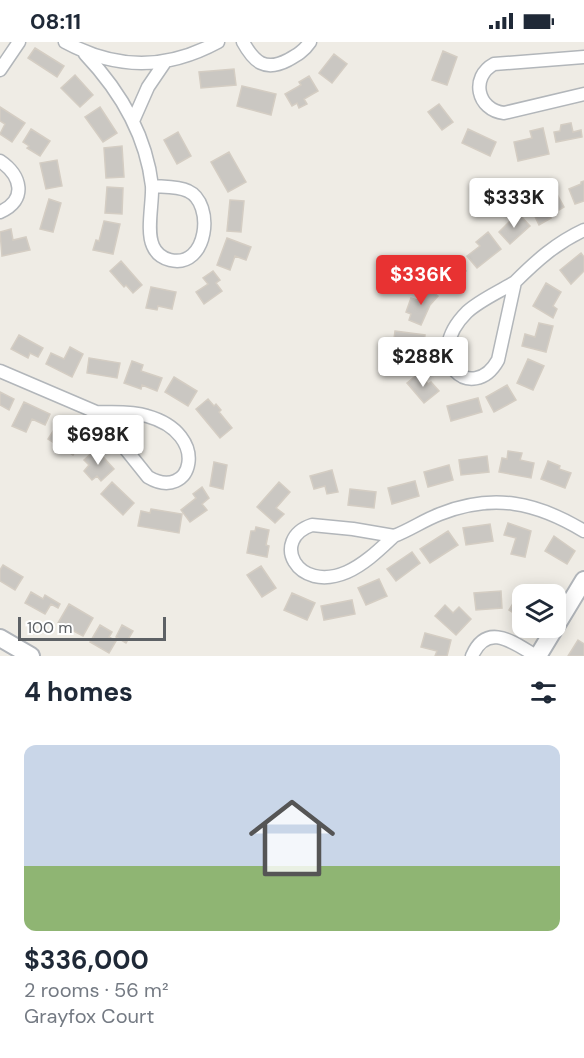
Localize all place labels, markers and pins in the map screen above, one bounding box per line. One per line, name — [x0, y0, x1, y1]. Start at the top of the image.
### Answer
pin: $333K — [472, 178, 556, 229]
pin: $336K — [379, 255, 463, 306]
pin: $288K — [381, 337, 465, 388]
pin: $698K — [56, 415, 140, 466]

